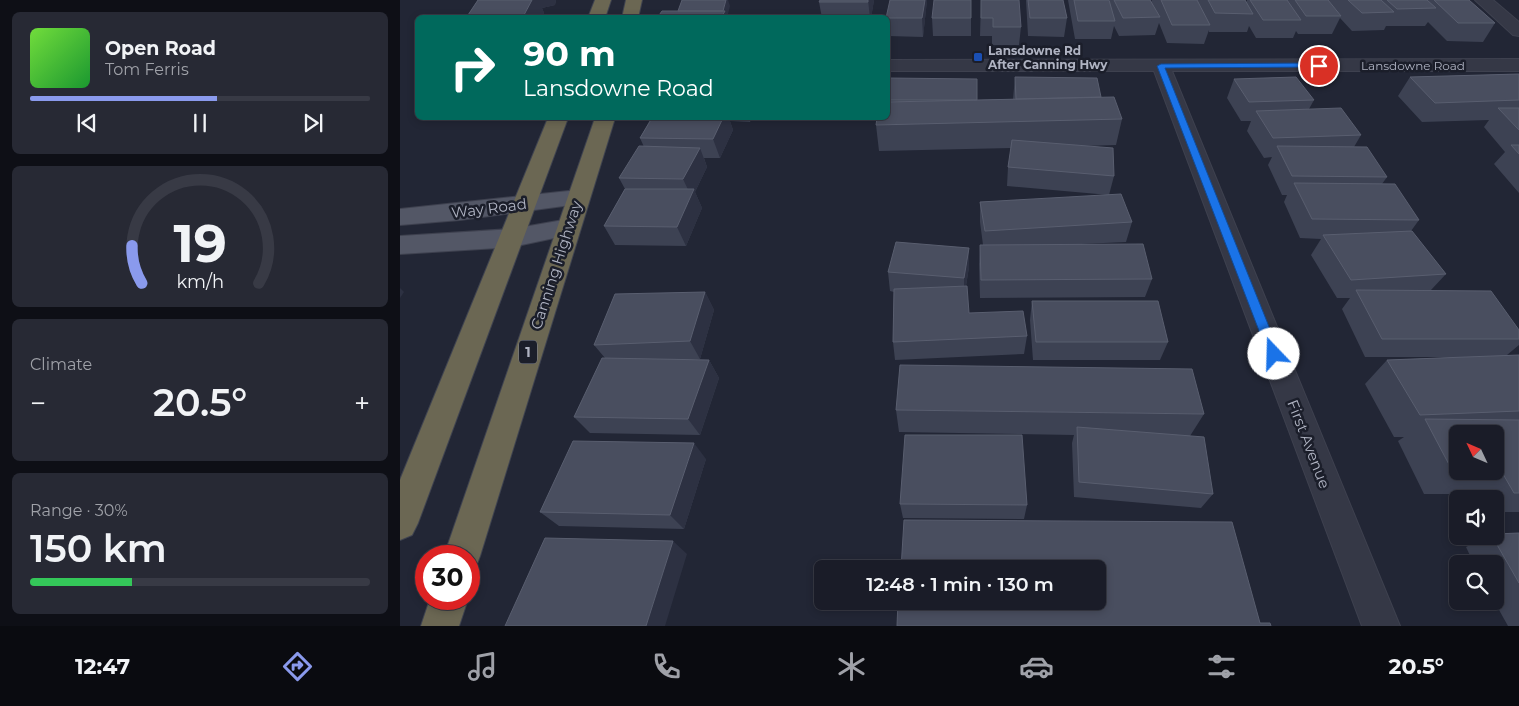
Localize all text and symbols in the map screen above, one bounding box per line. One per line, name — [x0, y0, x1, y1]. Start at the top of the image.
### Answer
text: 90 m — [523, 32, 616, 75]
icon: right — [440, 35, 505, 100]
text: Open Road — [105, 37, 216, 60]
place label: Lansdowne Rd After Canning Hwy — [987, 43, 1108, 72]
pin — [1298, 45, 1340, 87]
marker: Lansdowne Rd After Canning Hwy — [972, 51, 984, 63]
icon: arrive — [1305, 52, 1333, 80]
street label: Lansdowne Road — [1361, 58, 1465, 73]
text: Tom Ferris — [105, 60, 189, 79]
text: Lansdowne Road — [523, 75, 714, 102]
icon: previous — [73, 109, 101, 137]
icon: pause — [186, 109, 214, 137]
icon: next — [299, 109, 327, 137]
street label: Way Road — [450, 194, 528, 222]
street label: Canning Highway — [526, 197, 586, 332]
text: 19 — [173, 212, 227, 275]
text: km/h — [176, 271, 224, 292]
position arrow — [1247, 327, 1299, 379]
road number: 1 — [519, 341, 537, 364]
text: Climate — [30, 355, 92, 374]
text: 20.5° — [153, 379, 247, 426]
text: − — [30, 386, 46, 420]
text: + — [354, 386, 370, 420]
street label: First Avenue — [1283, 397, 1335, 491]
north arrow — [1449, 425, 1504, 480]
map controls — [1449, 425, 1504, 610]
button: sound — [1449, 490, 1504, 545]
text: Range · 30% — [30, 501, 128, 520]
text: 150 km — [30, 525, 167, 572]
speed limit sign: 30 — [415, 545, 480, 610]
button: search — [1449, 555, 1504, 610]
text: 12:48 · 1 min · 130 m — [866, 573, 1054, 596]
icon: directions — [280, 649, 315, 684]
icon: music — [465, 649, 500, 684]
icon: phone — [649, 649, 684, 684]
icon: climate — [834, 649, 869, 684]
icon: car — [1019, 649, 1054, 684]
icon: filters — [1204, 649, 1239, 684]
text: 12:47 — [75, 653, 130, 680]
text: 20.5° — [1389, 653, 1444, 680]

